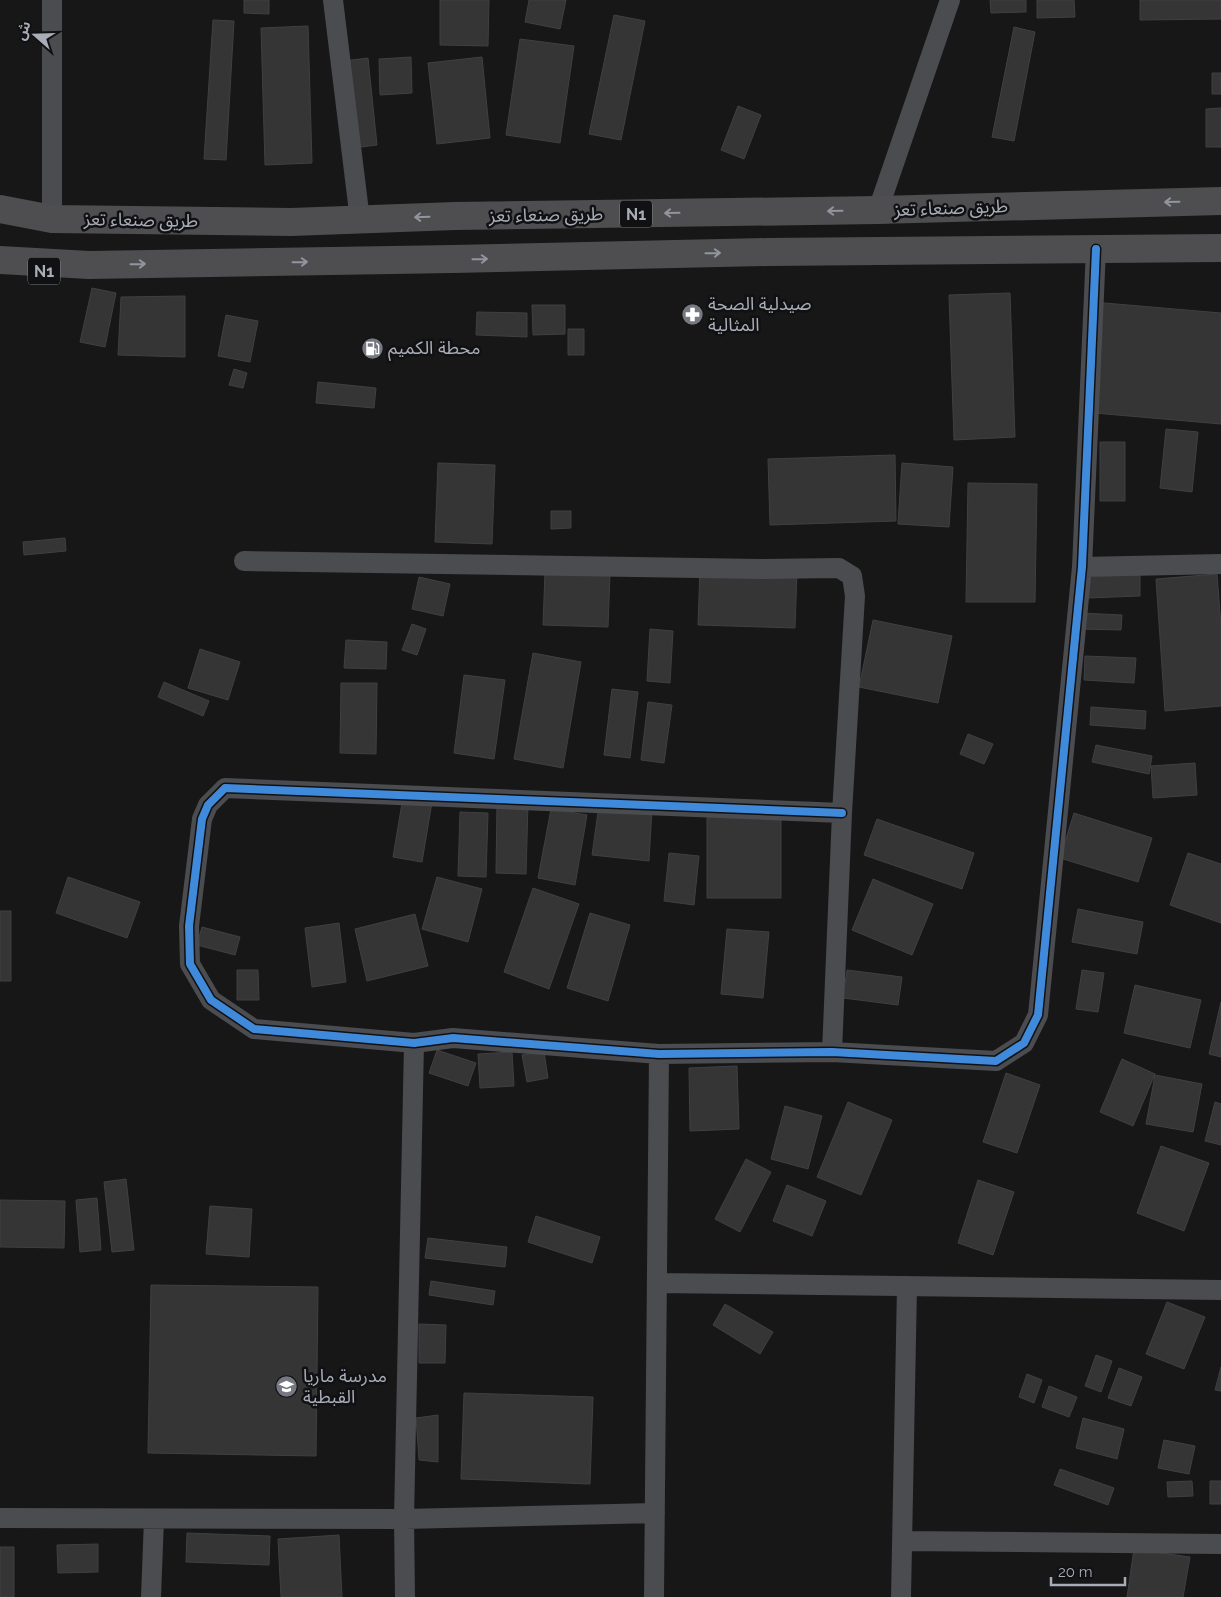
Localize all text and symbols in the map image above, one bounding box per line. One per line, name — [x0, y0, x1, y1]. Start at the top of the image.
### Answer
north arrow — [10, 10, 60, 60]
text: ش — [12, 19, 34, 42]
street label: طريق صنعاء تعز — [893, 195, 1008, 221]
one-way arrow — [1165, 197, 1181, 207]
road number: N1 — [620, 200, 652, 228]
street label: طريق صنعاء تعز — [488, 203, 603, 227]
one-way arrow — [827, 206, 843, 215]
street label: طريق صنعاء تعز — [83, 208, 198, 232]
one-way arrow — [665, 208, 681, 218]
one-way arrow — [415, 213, 431, 222]
one-way arrow — [704, 248, 720, 258]
one-way arrow — [472, 254, 488, 264]
one-way arrow — [292, 257, 308, 267]
road number: N1 — [28, 258, 60, 284]
one-way arrow — [129, 259, 145, 269]
place label: صيدلية الصحة المثالية — [708, 293, 812, 335]
pharmacy icon: صيدلية الصحة المثالية — [680, 302, 704, 326]
fuel station icon: محطة الكميم — [360, 336, 384, 360]
place label: محطة الكميم — [388, 337, 480, 361]
place label: مدرسة ماريا القبطية — [303, 1365, 387, 1407]
school or university icon: مدرسة ماريا القبطية — [275, 1374, 299, 1398]
scale bar — [1051, 1554, 1125, 1586]
text: 20 m — [1058, 1563, 1093, 1581]

